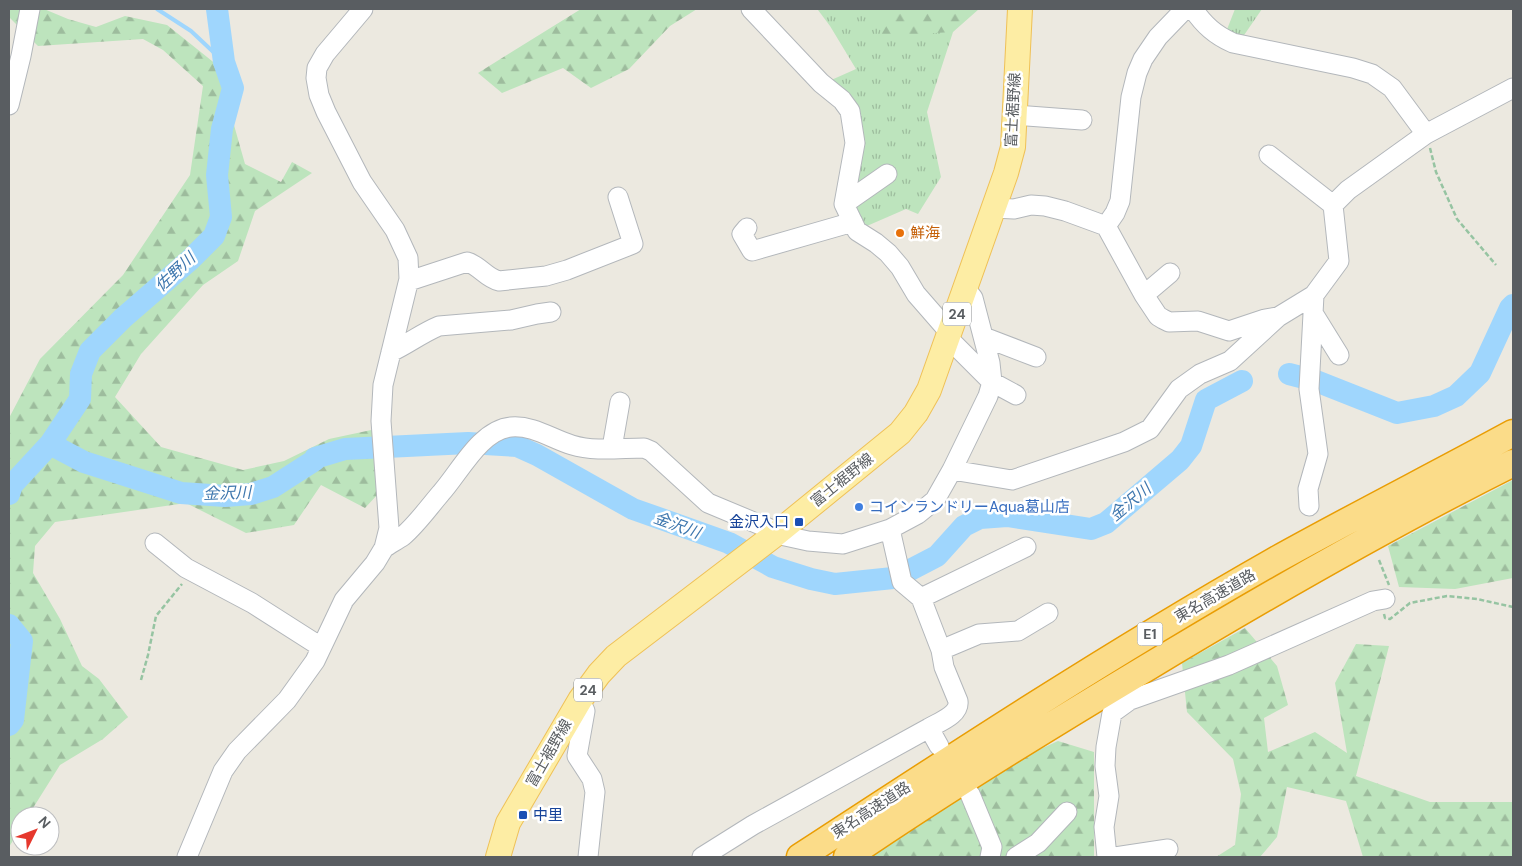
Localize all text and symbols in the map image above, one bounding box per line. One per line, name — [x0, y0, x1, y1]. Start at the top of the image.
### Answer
street label: 富士裾野線 — [1001, 72, 1025, 148]
place label: 鮮海 — [910, 223, 940, 243]
marker: 鮮海 — [894, 227, 906, 239]
water label: 佐野川 — [150, 247, 201, 296]
road number: 24 — [943, 302, 971, 326]
street label: 富士裾野線 — [807, 449, 877, 511]
water label: 金沢川 — [1105, 477, 1157, 525]
water label: 金沢川 — [203, 482, 253, 504]
place label: コインランドリーAqua葛山店 — [869, 497, 1070, 517]
marker: コインランドリーAqua葛山店 — [853, 501, 865, 513]
water label: 金沢川 — [651, 507, 705, 544]
place label: 金沢入口 — [729, 512, 789, 532]
marker: 金沢入口 — [793, 516, 805, 528]
street label: 東名高速道路 — [1171, 565, 1259, 627]
road number: E1 — [1138, 622, 1162, 646]
road number: 24 — [574, 678, 602, 702]
street label: 富士裾野線 — [522, 716, 576, 790]
street label: 東名高速道路 — [828, 777, 914, 843]
place label: 中里 — [533, 805, 563, 825]
north arrow — [10, 806, 60, 856]
marker: 中里 — [517, 809, 529, 821]
text: N — [35, 812, 55, 832]

